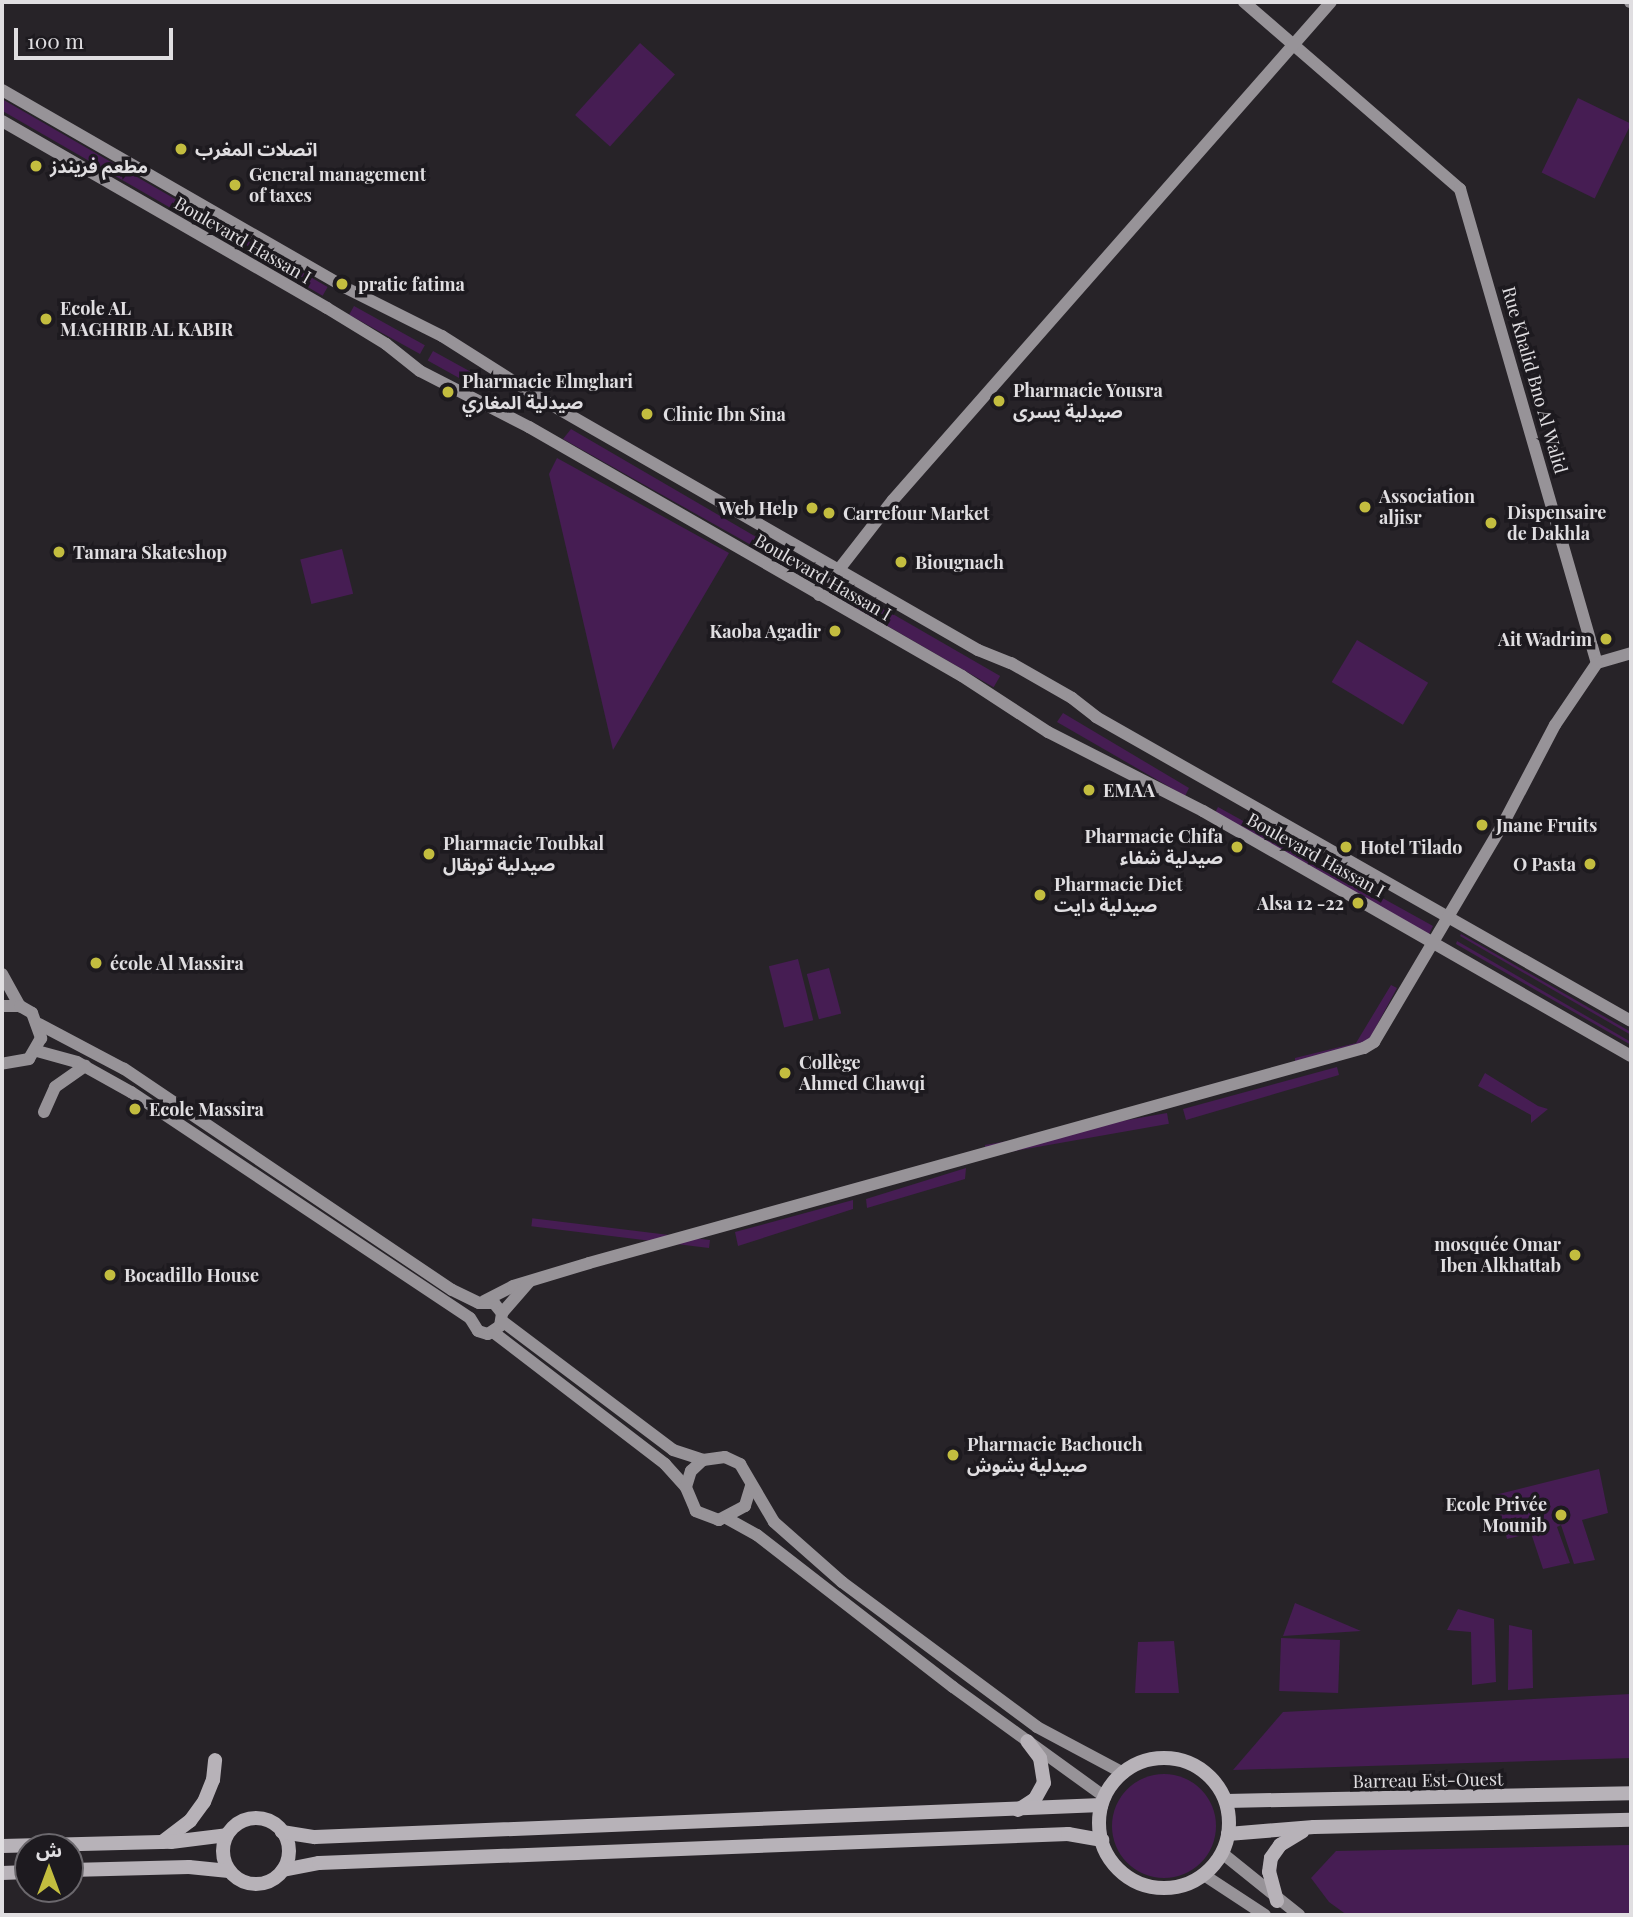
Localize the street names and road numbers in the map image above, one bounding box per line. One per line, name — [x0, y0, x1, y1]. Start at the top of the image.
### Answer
street label: Boulevard Hassan I — [171, 192, 315, 288]
street label: Rue Khalid Bno Al Walid — [1498, 283, 1572, 477]
street label: Boulevard Hassan I — [751, 529, 895, 625]
street label: Boulevard Hassan I — [1243, 808, 1389, 902]
street label: Barreau Est-Ouest — [1353, 1768, 1503, 1792]

